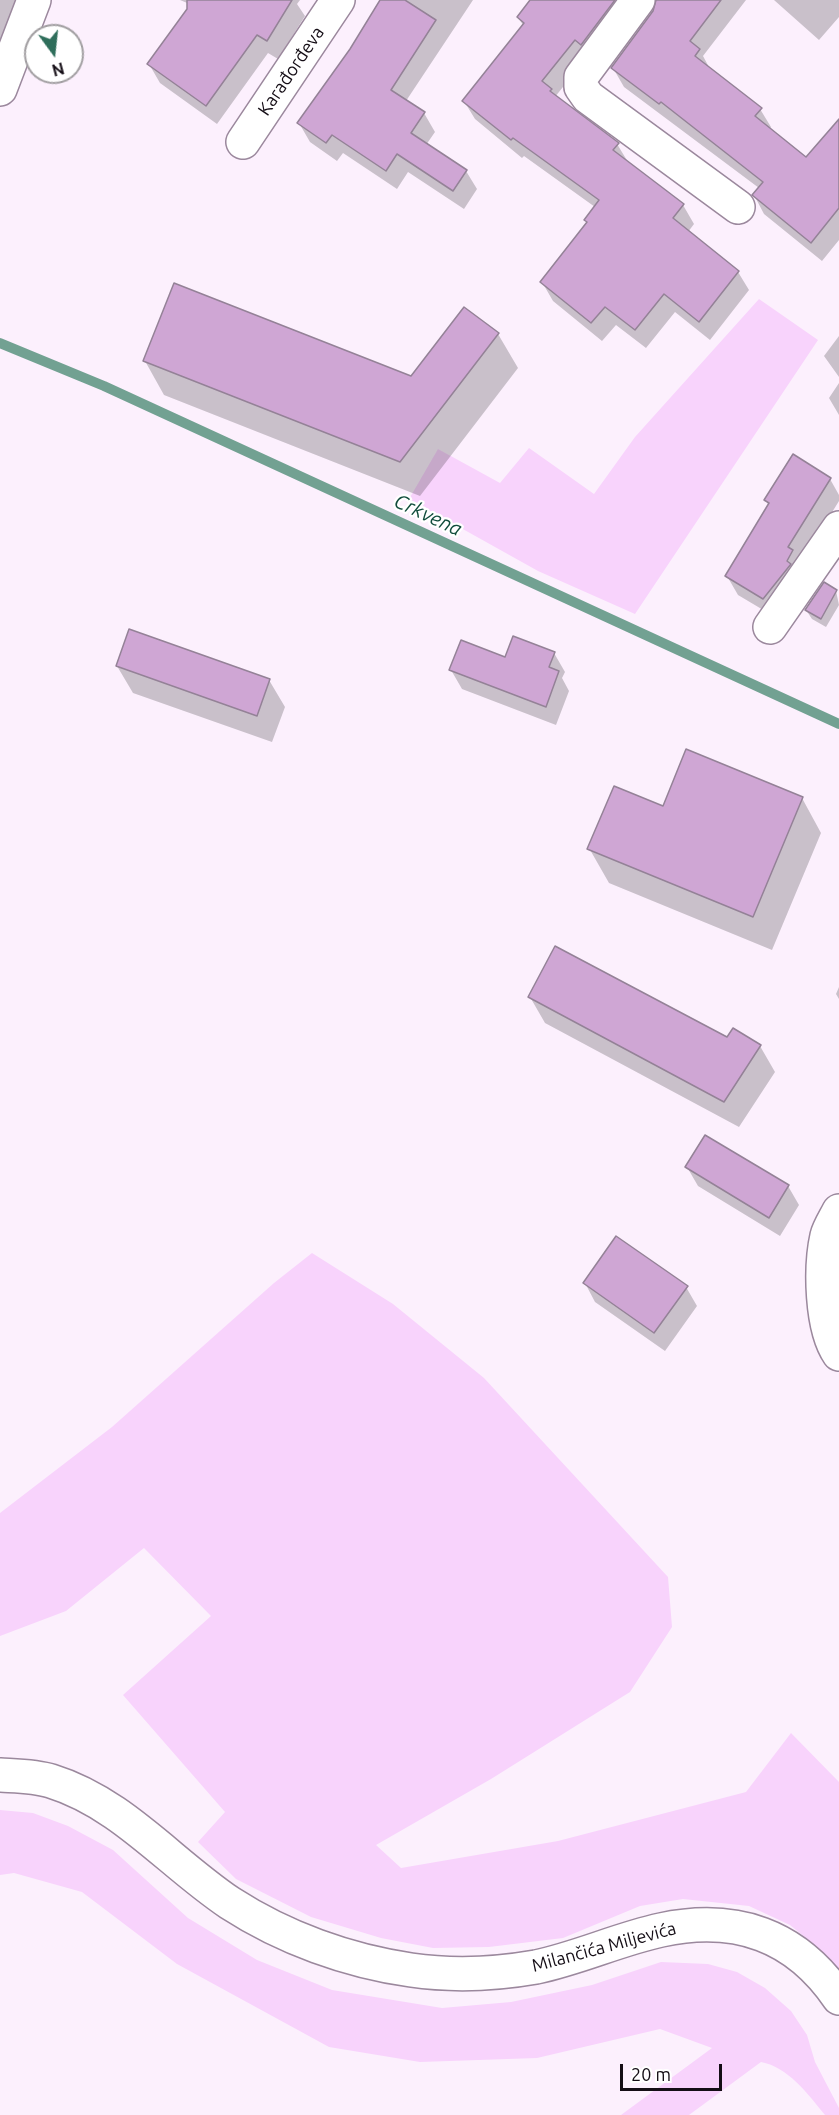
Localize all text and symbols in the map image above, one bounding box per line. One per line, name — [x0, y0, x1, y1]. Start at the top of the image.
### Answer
street label: Karađorđeva — [253, 22, 329, 120]
north arrow — [24, 24, 84, 84]
text: N — [50, 59, 66, 80]
water label: Crkvena — [390, 489, 466, 541]
street label: Milančića Miljevića — [529, 1917, 679, 1977]
scale bar — [623, 2052, 725, 2090]
text: 20 m — [631, 2064, 671, 2084]

